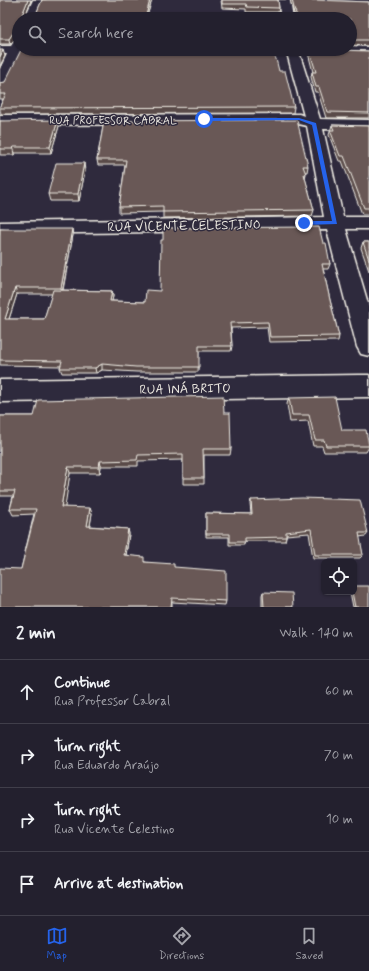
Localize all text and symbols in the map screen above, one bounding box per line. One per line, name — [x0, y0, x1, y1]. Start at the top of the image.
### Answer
search box — [12, 12, 357, 56]
icon: search — [26, 23, 48, 45]
text: Search here — [58, 24, 134, 44]
route start — [195, 110, 213, 128]
street label: RUA PROFESSOR CABRAL — [49, 114, 177, 128]
route end — [295, 214, 313, 232]
street label: RUA VICENTE CELESTINO — [107, 217, 261, 236]
street label: RUA INÁ BRITO — [139, 379, 231, 399]
map controls — [321, 559, 357, 595]
button: locate — [321, 559, 357, 595]
text: 2 min — [16, 622, 56, 644]
text: Walk · 140 m — [280, 625, 353, 642]
text: Continue — [54, 673, 110, 693]
icon: ahead — [16, 681, 38, 703]
text: 60 m — [325, 683, 353, 700]
text: Rua Professor Cabral — [54, 693, 170, 710]
text: Turn right — [54, 737, 121, 757]
icon: right — [16, 745, 38, 767]
text: 70 m — [324, 747, 353, 764]
text: Rua Eduardo Araújo — [54, 757, 159, 774]
text: Turn right — [54, 801, 121, 821]
icon: right — [16, 809, 38, 831]
text: 10 m — [326, 811, 353, 828]
text: Rua Vicente Celestino — [54, 821, 174, 838]
icon: arrive — [16, 873, 38, 895]
text: Arrive at destination — [54, 874, 183, 894]
tab: Map — [46, 925, 68, 963]
tab: Directions — [159, 925, 204, 963]
tab: Saved — [296, 925, 323, 963]

